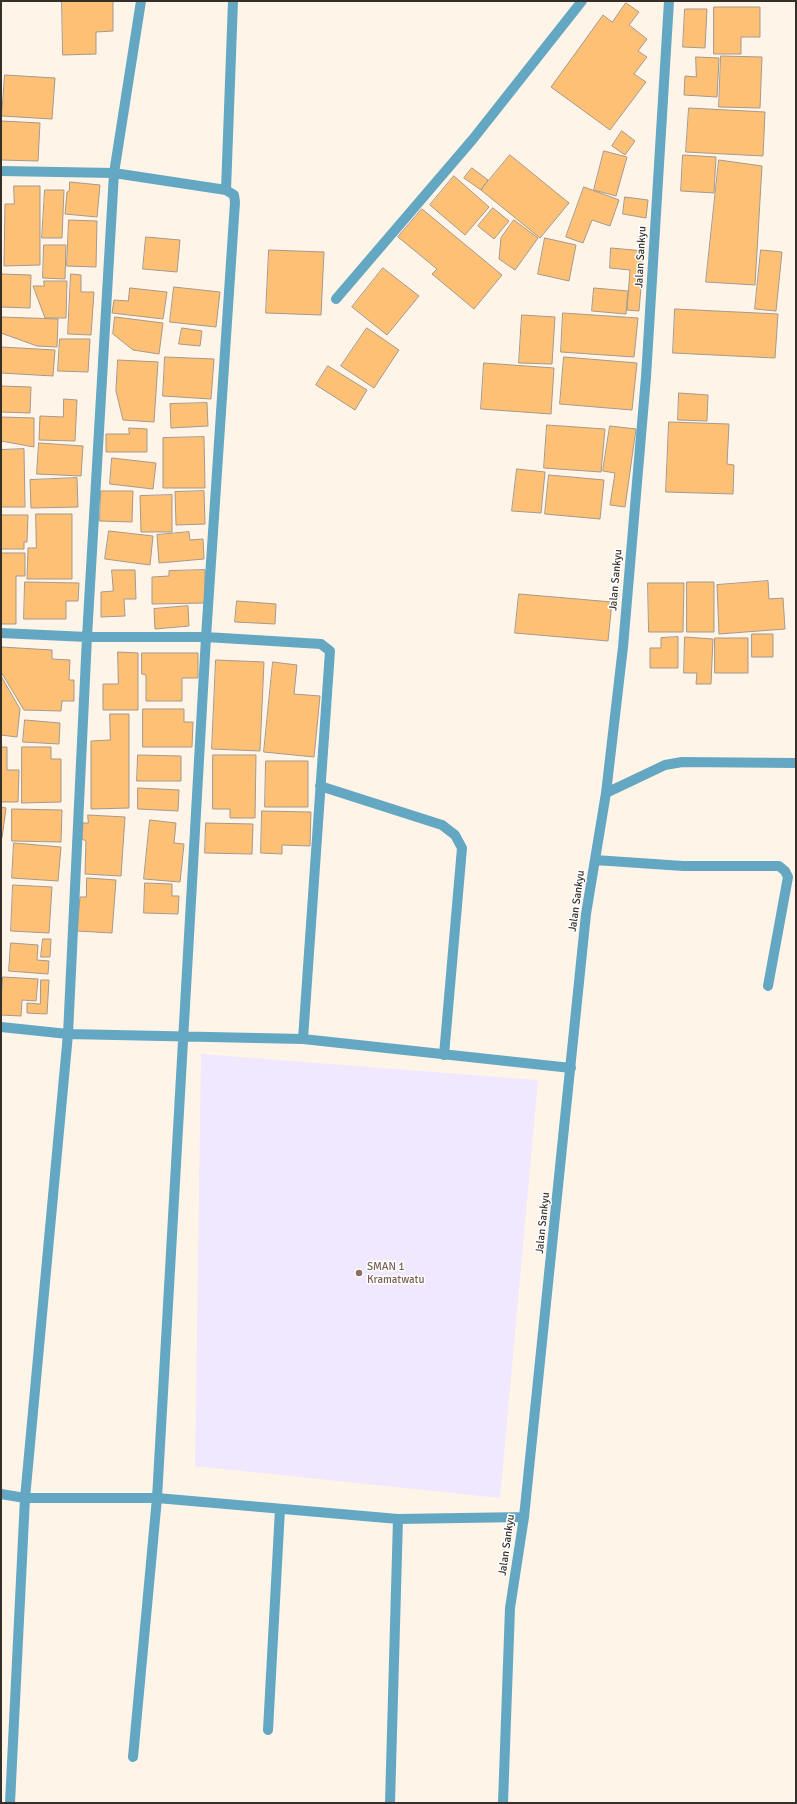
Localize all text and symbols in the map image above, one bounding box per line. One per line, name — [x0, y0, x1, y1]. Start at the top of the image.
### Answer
street label: Jalan Sankyu — [633, 226, 649, 288]
street label: Jalan Sankyu — [607, 549, 625, 611]
street label: Jalan Sankyu — [566, 869, 588, 933]
street label: Jalan Sankyu — [533, 1192, 553, 1254]
place label: SMAN 1 Kramatwatu — [367, 1260, 424, 1286]
marker: SMAN 1 Kramatwatu — [354, 1268, 364, 1278]
street label: Jalan Sankyu — [496, 1513, 518, 1577]

